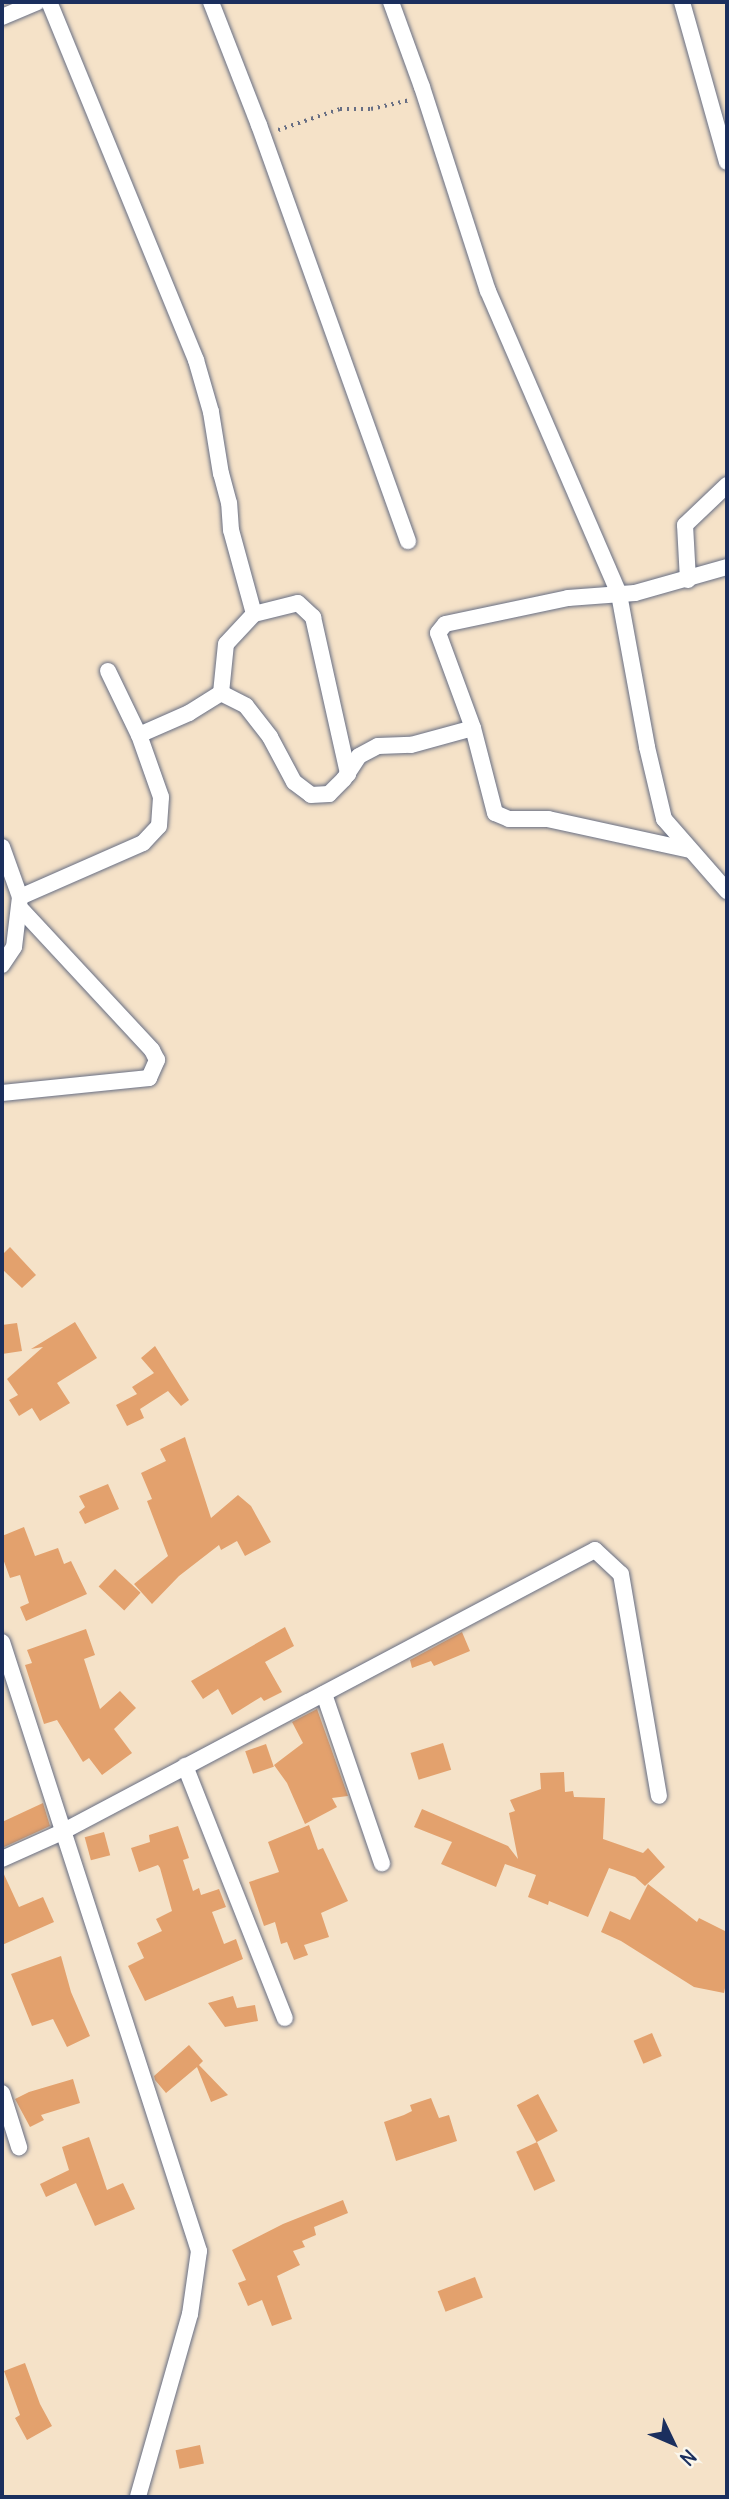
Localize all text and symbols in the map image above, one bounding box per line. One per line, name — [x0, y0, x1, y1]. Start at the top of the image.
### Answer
north arrow — [638, 2408, 708, 2478]
text: N — [675, 2445, 701, 2471]

